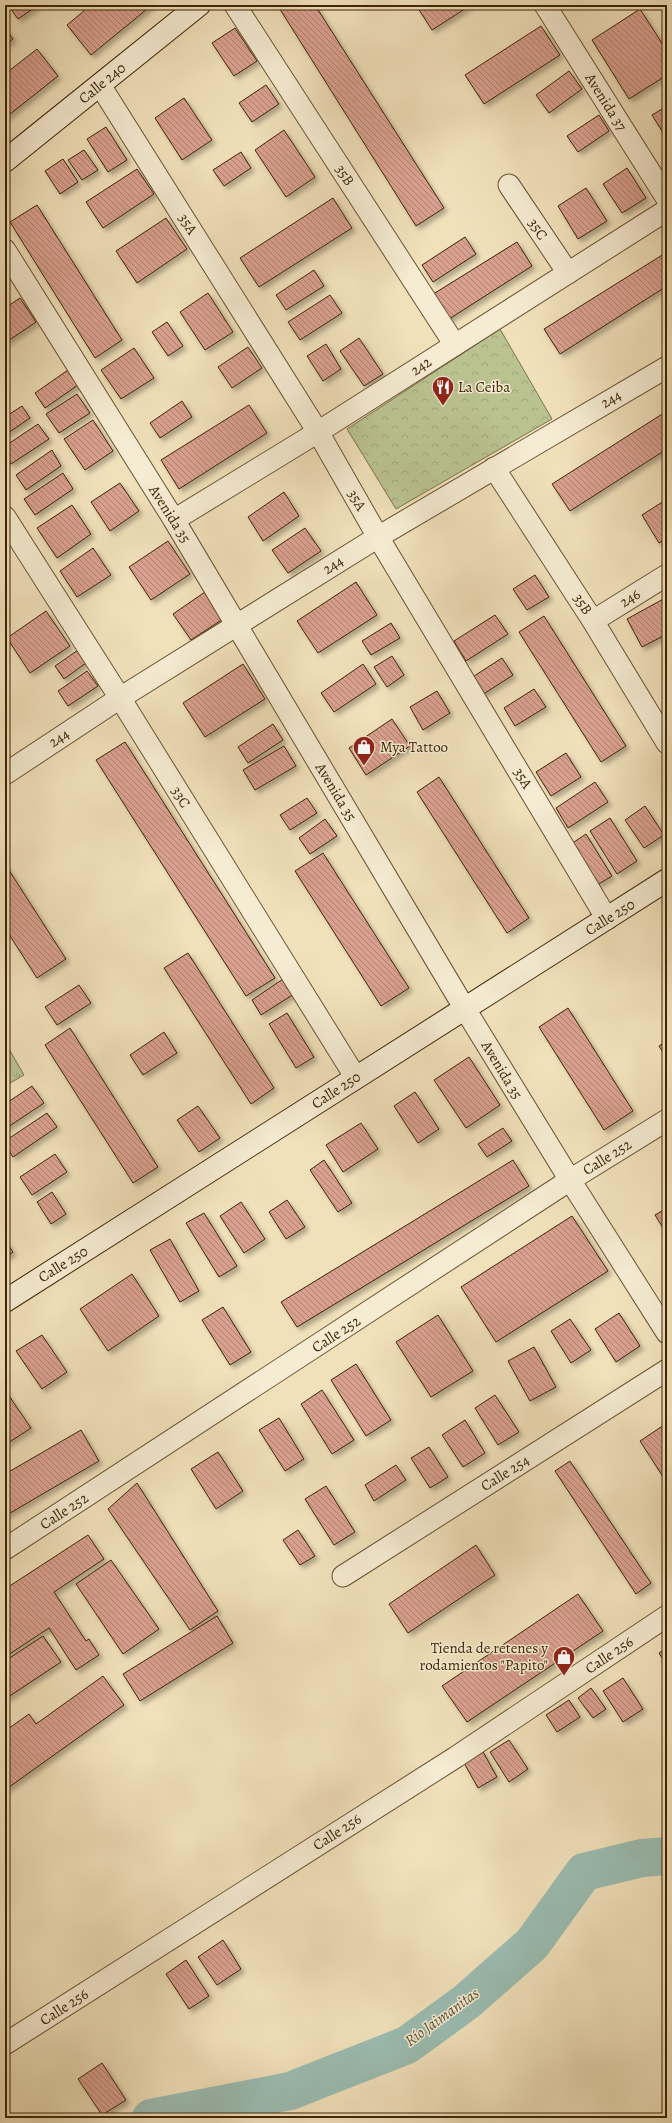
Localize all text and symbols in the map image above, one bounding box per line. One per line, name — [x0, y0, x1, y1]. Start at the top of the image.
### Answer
street label: Calle 240 — [74, 58, 130, 108]
street label: Avenida 37 — [580, 68, 632, 135]
street label: 35B — [331, 160, 359, 190]
street label: 35A — [174, 210, 202, 239]
street label: 35C — [524, 214, 552, 244]
street label: 242 — [407, 352, 435, 380]
restaurant icon: La Ceiba — [430, 374, 456, 407]
place label: La Ceiba — [458, 377, 510, 397]
street label: 244 — [597, 385, 625, 413]
street label: Avenida 35 — [144, 480, 196, 547]
street label: 35A — [343, 486, 371, 514]
street label: 244 — [319, 551, 347, 579]
street label: 246 — [616, 584, 644, 612]
street label: 35B — [569, 589, 597, 619]
street label: 244 — [45, 724, 73, 752]
shop icon: Mya Tattoo — [351, 734, 377, 767]
place label: Mya Tattoo — [380, 737, 448, 757]
street label: Avenida 35 — [310, 758, 361, 825]
street label: 35A — [509, 764, 537, 793]
street label: 33C — [167, 782, 195, 812]
street label: Calle 250 — [581, 894, 639, 940]
street label: Avenida 35 — [476, 1036, 527, 1103]
street label: Calle 250 — [308, 1067, 364, 1113]
street label: Calle 252 — [579, 1134, 635, 1180]
street label: Calle 250 — [34, 1241, 92, 1287]
street label: Calle 252 — [308, 1311, 364, 1357]
street label: Calle 254 — [477, 1450, 533, 1496]
street label: Calle 252 — [36, 1488, 92, 1534]
street label: Calle 256 — [581, 1632, 637, 1678]
place label: Tienda de retenes y rodamientos "Papito" — [420, 1638, 548, 1675]
shop icon: Tienda de retenes y rodamientos "Papito" — [551, 1644, 577, 1677]
street label: Calle 256 — [309, 1809, 365, 1855]
water label: Río Jaimanitas — [400, 1982, 484, 2051]
street label: Calle 256 — [36, 1984, 92, 2030]

